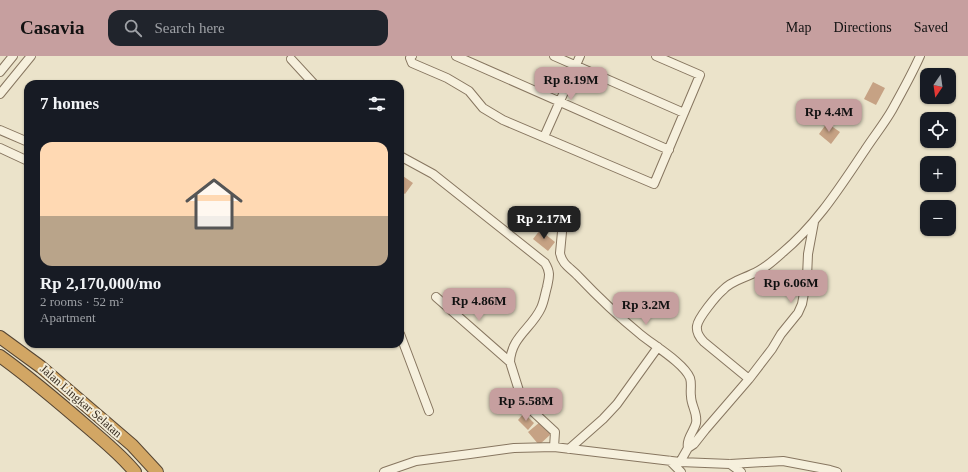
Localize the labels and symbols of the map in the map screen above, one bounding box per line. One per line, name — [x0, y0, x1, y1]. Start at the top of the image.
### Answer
pin: Rp 8.19M — [530, 67, 612, 101]
north arrow — [920, 68, 956, 104]
pin: Rp 4.4M — [792, 99, 866, 133]
pin: Rp 2.17M — [503, 206, 585, 240]
pin: Rp 6.06M — [750, 270, 832, 304]
pin: Rp 4.86M — [438, 288, 520, 322]
pin: Rp 3.2M — [609, 292, 683, 326]
street label: Jalan Lingkar Selatan — [37, 362, 125, 440]
pin: Rp 5.58M — [485, 388, 567, 422]

